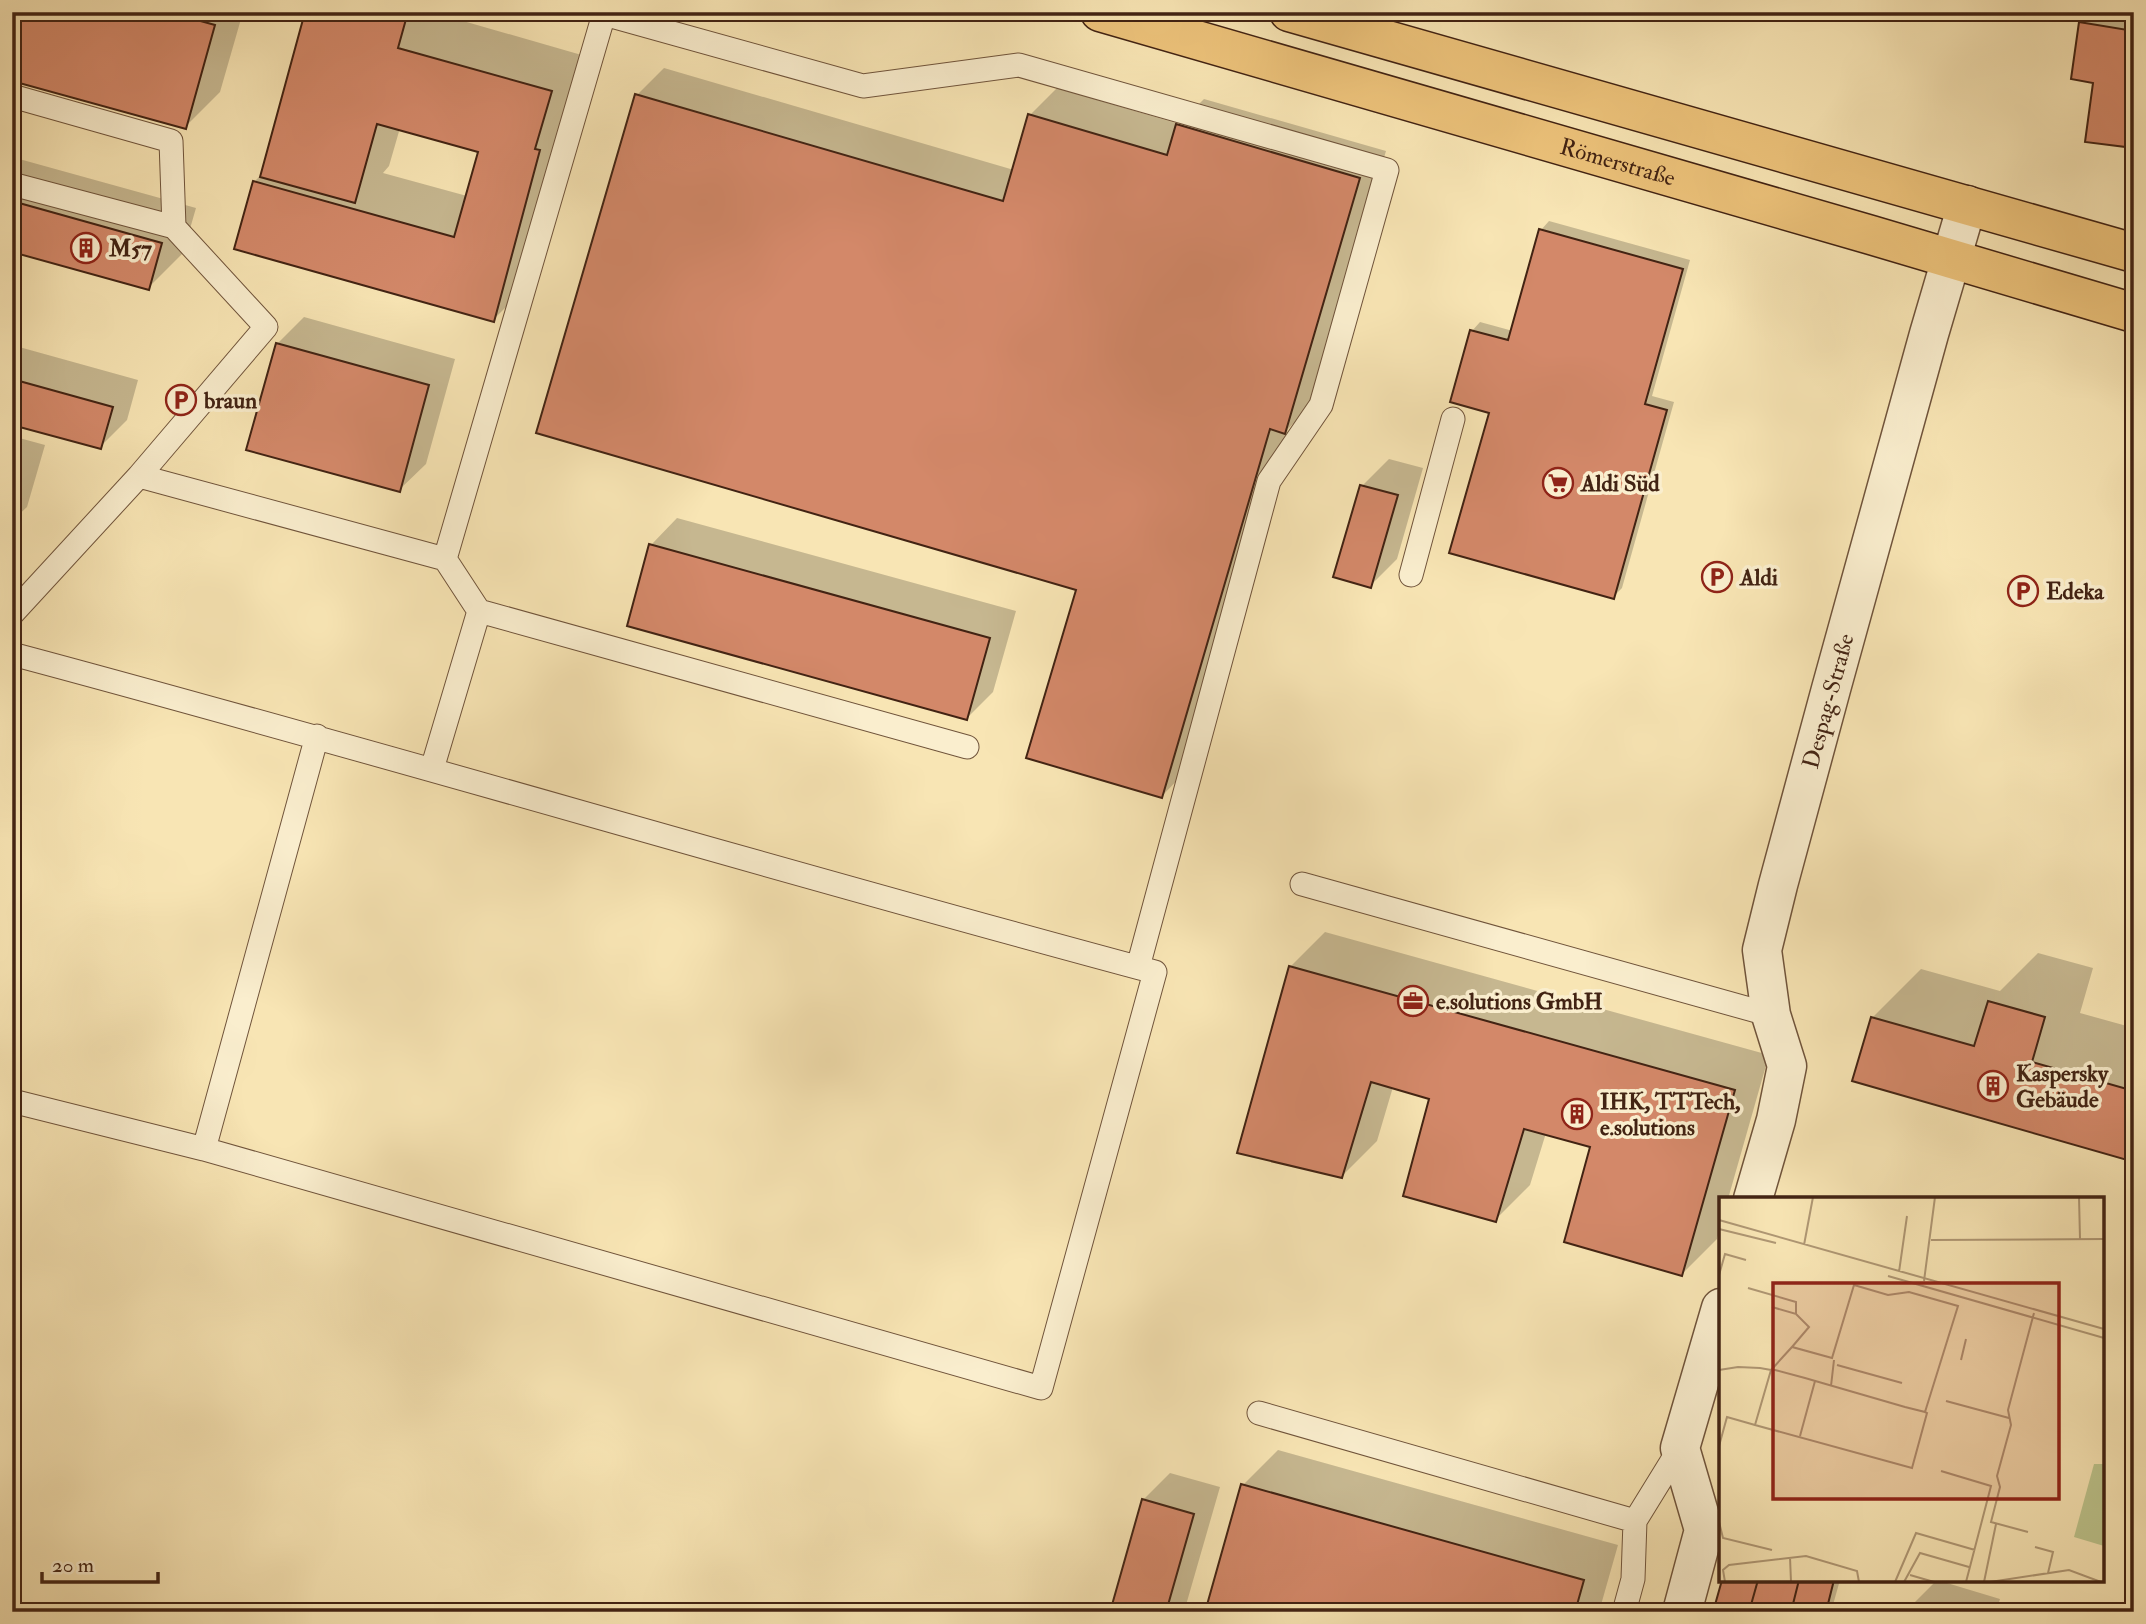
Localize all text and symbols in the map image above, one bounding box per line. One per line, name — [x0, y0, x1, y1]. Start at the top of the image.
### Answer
street label: Römerstraße — [1557, 131, 1679, 192]
building icon: M57 — [69, 231, 103, 265]
place label: M57 — [108, 234, 152, 263]
parking icon: braun — [164, 383, 198, 417]
place label: braun — [203, 386, 257, 415]
supermarket icon: Aldi Süd — [1541, 466, 1575, 500]
place label: Aldi Süd — [1580, 469, 1660, 498]
parking icon: Aldi — [1700, 560, 1734, 594]
place label: Aldi — [1739, 563, 1778, 592]
parking icon: Edeka — [2006, 574, 2040, 608]
place label: Edeka — [2046, 577, 2105, 606]
street label: Despag-Straße — [1796, 630, 1860, 772]
office icon: e.solutions GmbH — [1396, 984, 1430, 1018]
place label: e.solutions GmbH — [1436, 987, 1603, 1016]
place label: Kaspersky Gebäude — [2016, 1059, 2109, 1114]
building icon: Kaspersky Gebäude — [1976, 1069, 2010, 1103]
place label: IHK, TTTech, e.solutions — [1600, 1087, 1741, 1142]
building icon: IHK, TTTech, e.solutions — [1560, 1097, 1594, 1131]
inset map — [1719, 1197, 2104, 1582]
scale bar — [42, 1540, 158, 1584]
text: 20 m — [52, 1552, 94, 1579]

